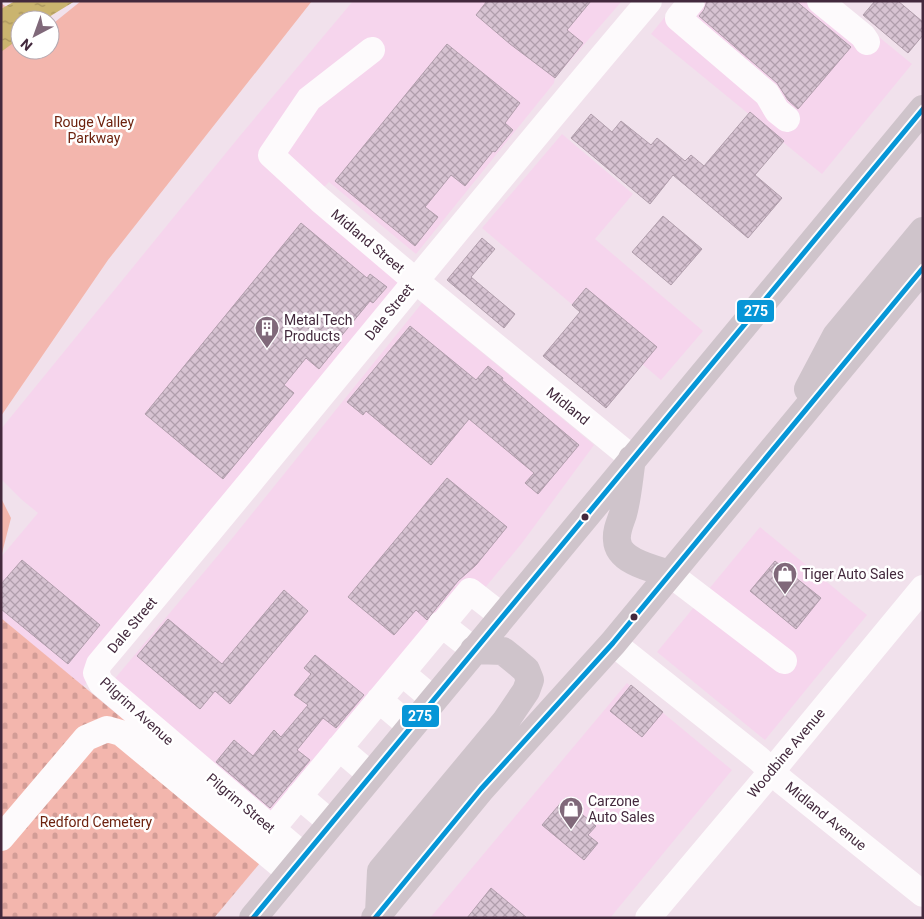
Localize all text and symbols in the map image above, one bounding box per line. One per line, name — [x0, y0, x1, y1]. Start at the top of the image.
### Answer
north arrow — [10, 10, 60, 60]
text: N — [17, 36, 35, 54]
park label: Rouge Valley Parkway — [54, 114, 134, 146]
street label: Midland Street — [328, 206, 408, 277]
street label: Dale Street — [361, 280, 417, 343]
line badge: 275 — [736, 299, 775, 323]
text: 275 — [744, 303, 768, 319]
place label: Metal Tech Products — [284, 312, 353, 344]
building icon: Metal Tech Products — [254, 315, 280, 349]
street label: Midland — [543, 384, 593, 428]
unlabelled marker — [580, 512, 590, 522]
shop icon: Tiger Auto Sales — [772, 561, 798, 595]
place label: Tiger Auto Sales — [802, 566, 904, 582]
street label: Dale Street — [104, 593, 160, 656]
unlabelled marker — [629, 612, 639, 622]
street label: Pilgrim Avenue — [97, 674, 177, 748]
line badge: 275 — [401, 704, 440, 728]
street label: Woodbine Avenue — [744, 705, 828, 801]
text: 275 — [408, 708, 432, 724]
street label: Pilgrim Street — [204, 770, 279, 837]
street label: Midland Avenue — [782, 778, 870, 854]
place label: Carzone Auto Sales — [588, 793, 655, 825]
shop icon: Carzone Auto Sales — [558, 796, 584, 830]
park label: Redford Cemetery — [40, 814, 153, 830]

